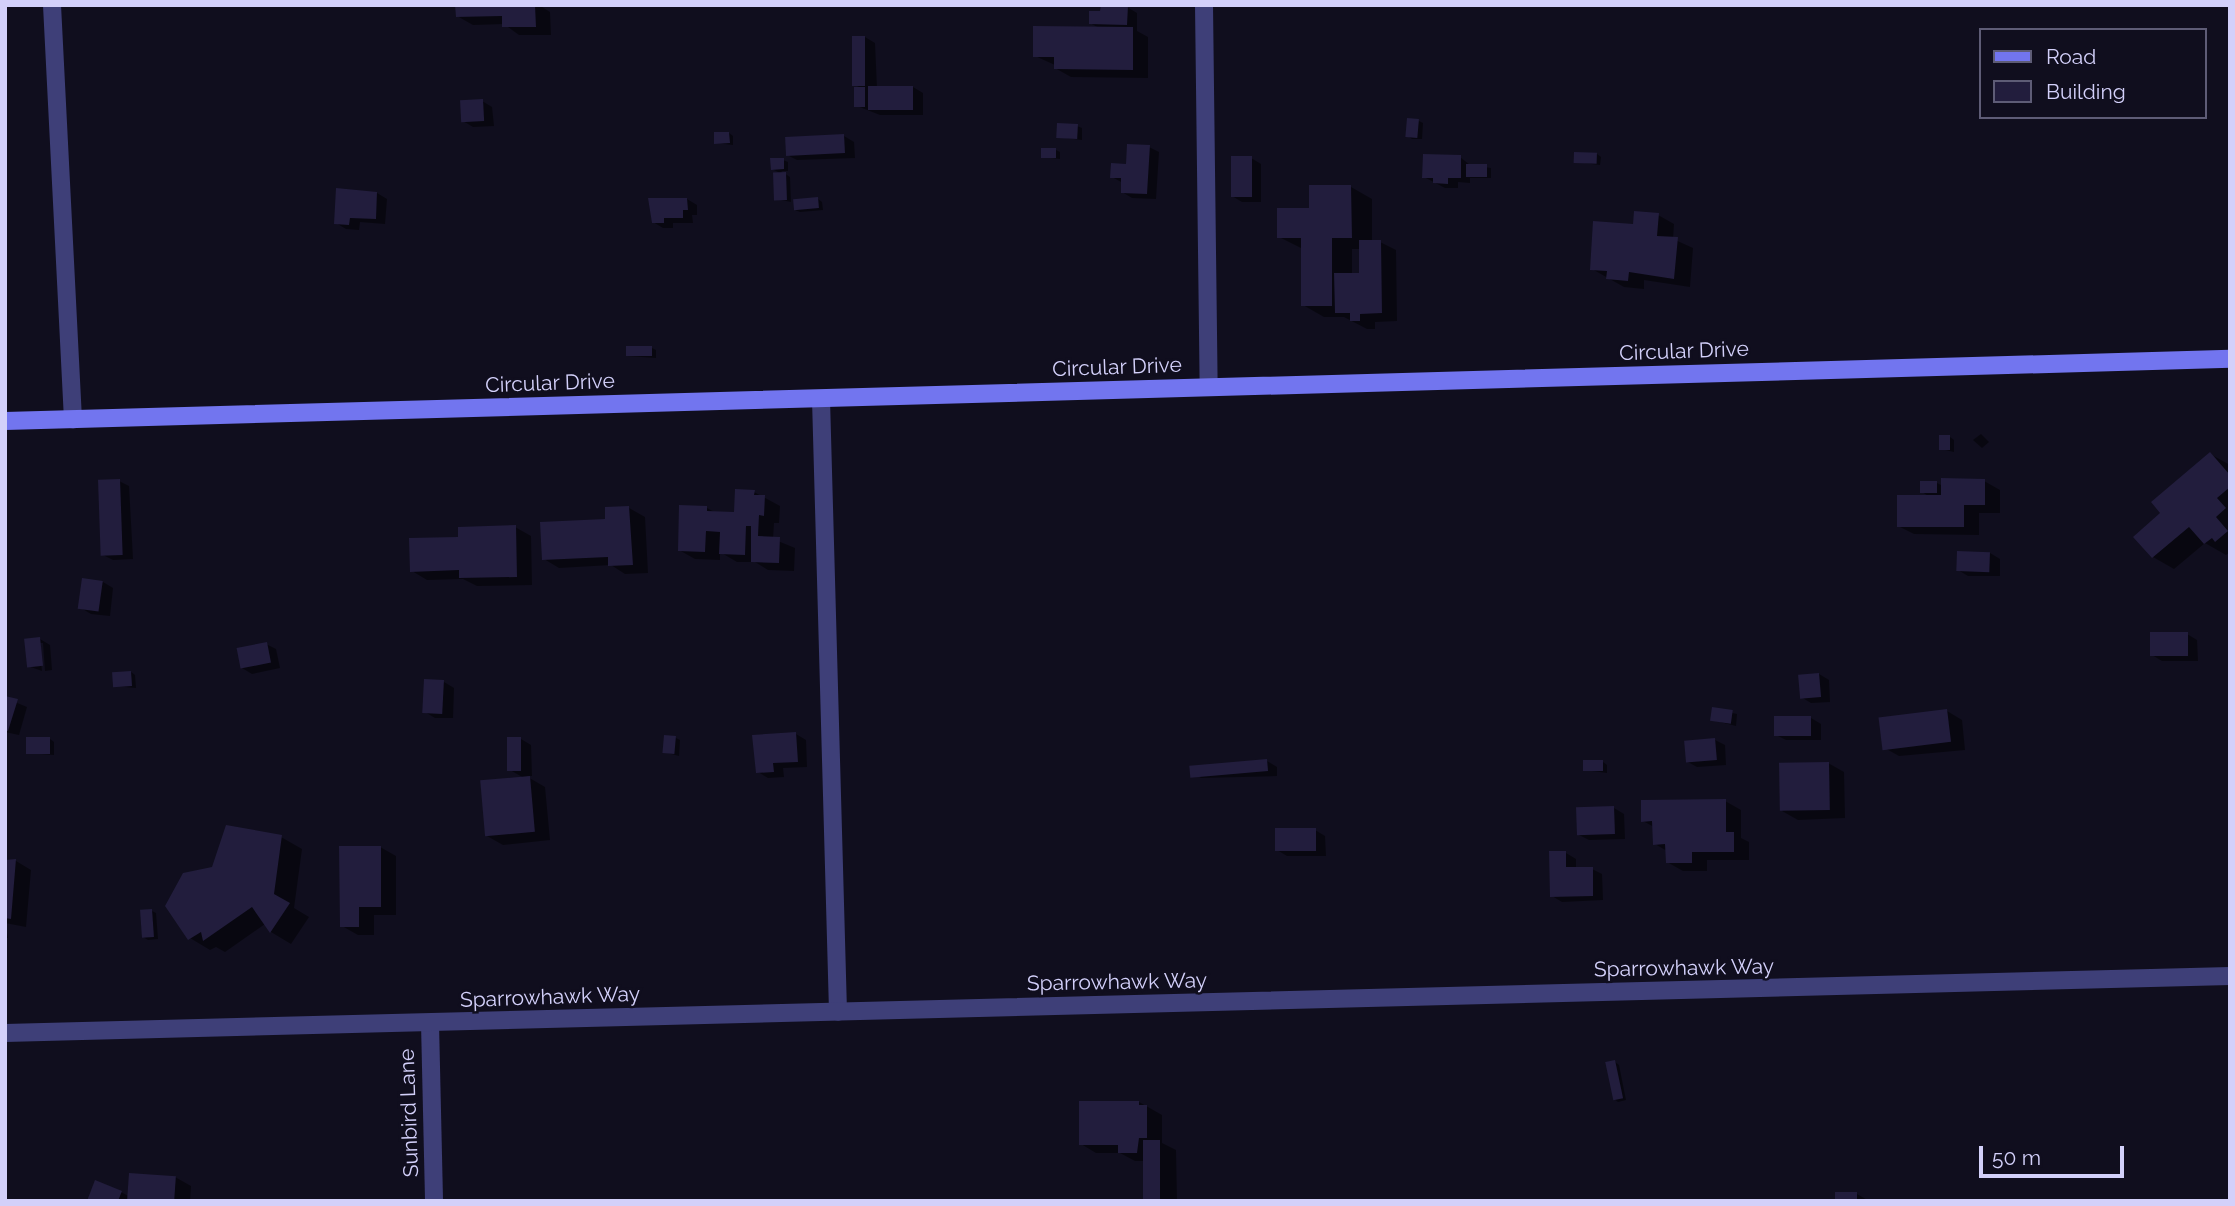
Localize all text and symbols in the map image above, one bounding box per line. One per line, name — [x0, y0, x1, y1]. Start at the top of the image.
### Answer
legend — [1980, 28, 2207, 119]
text: Road — [2046, 44, 2096, 69]
text: Building — [2046, 79, 2126, 104]
street label: Circular Drive — [1619, 336, 1749, 366]
street label: Circular Drive — [1052, 352, 1182, 382]
street label: Circular Drive — [485, 368, 615, 398]
street label: Sparrowhawk Way — [1593, 954, 1775, 982]
street label: Sparrowhawk Way — [1026, 968, 1208, 996]
street label: Sparrowhawk Way — [459, 981, 641, 1013]
street label: Sunbird Lane — [394, 1048, 424, 1178]
scale bar — [1983, 1132, 2128, 1176]
text: 50 m — [1992, 1145, 2041, 1170]

